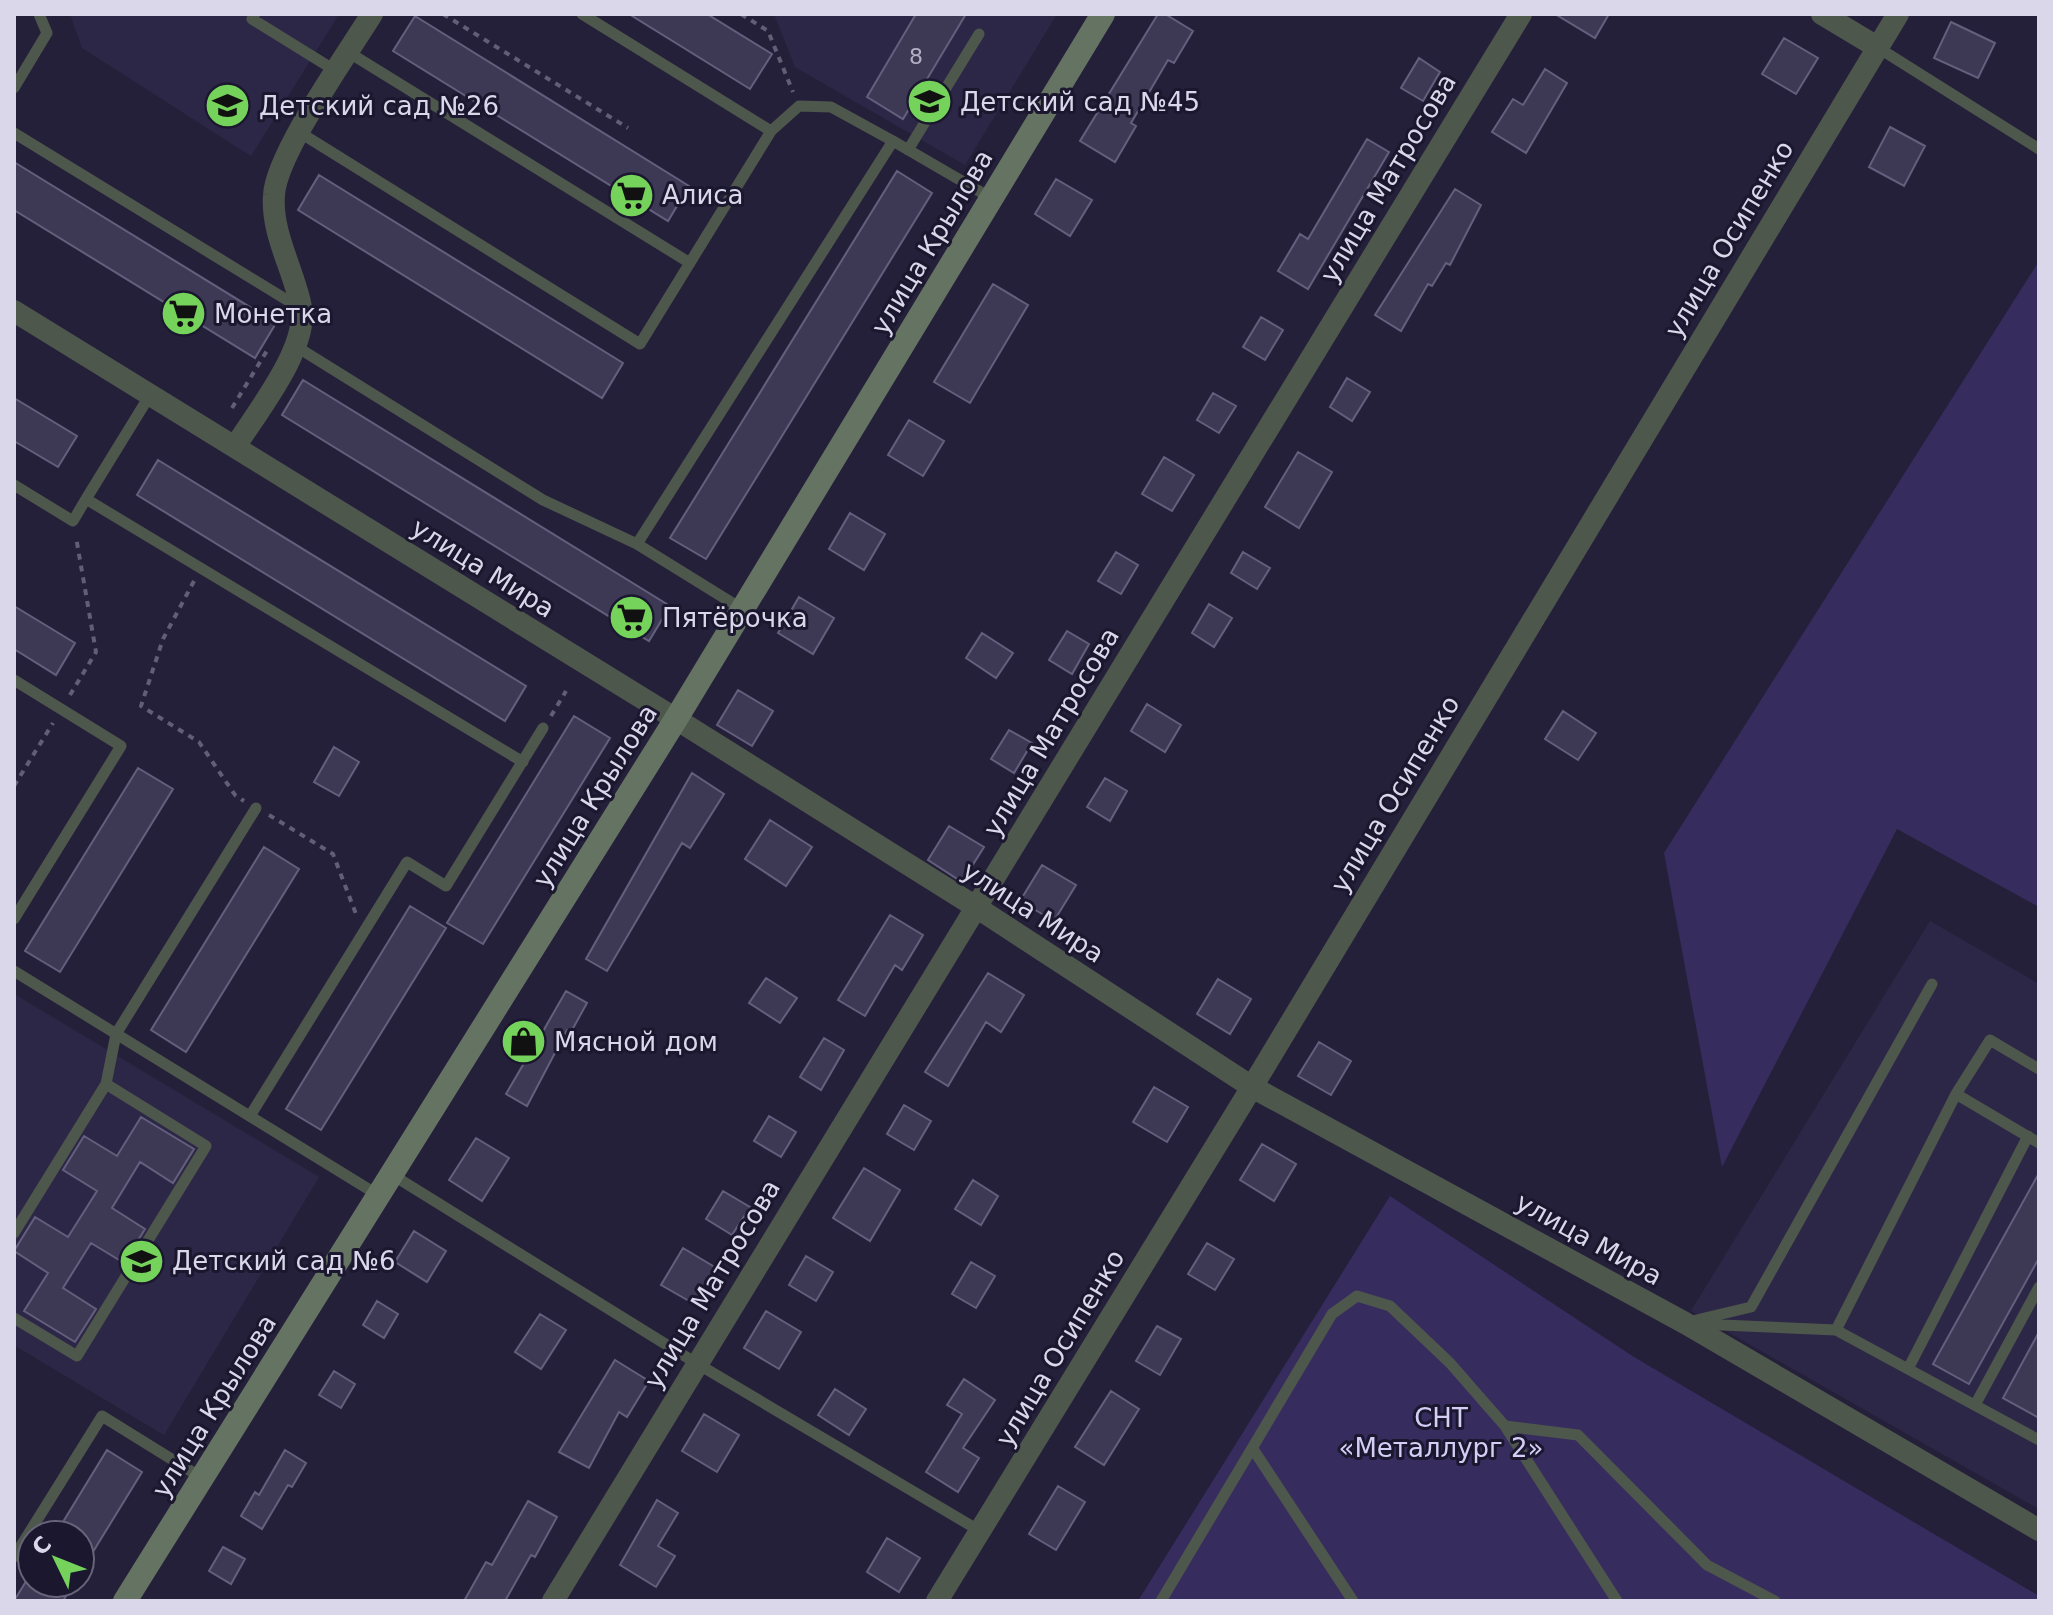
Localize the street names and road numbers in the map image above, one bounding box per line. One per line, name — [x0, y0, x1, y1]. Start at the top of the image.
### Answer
street label: улица Матросова — [1314, 68, 1462, 288]
street label: улица Осипенко — [1658, 135, 1800, 343]
street label: улица Крылова — [865, 144, 999, 340]
street label: улица Мира — [406, 512, 560, 624]
street label: улица Матросова — [977, 622, 1125, 842]
street label: улица Осипенко — [1324, 690, 1466, 898]
street label: улица Крылова — [527, 699, 663, 893]
street label: улица Мира — [957, 855, 1109, 969]
street label: улица Матросова — [638, 1174, 786, 1394]
street label: улица Мира — [1511, 1186, 1667, 1292]
street label: улица Осипенко — [989, 1244, 1131, 1452]
street label: улица Крылова — [146, 1309, 282, 1503]

